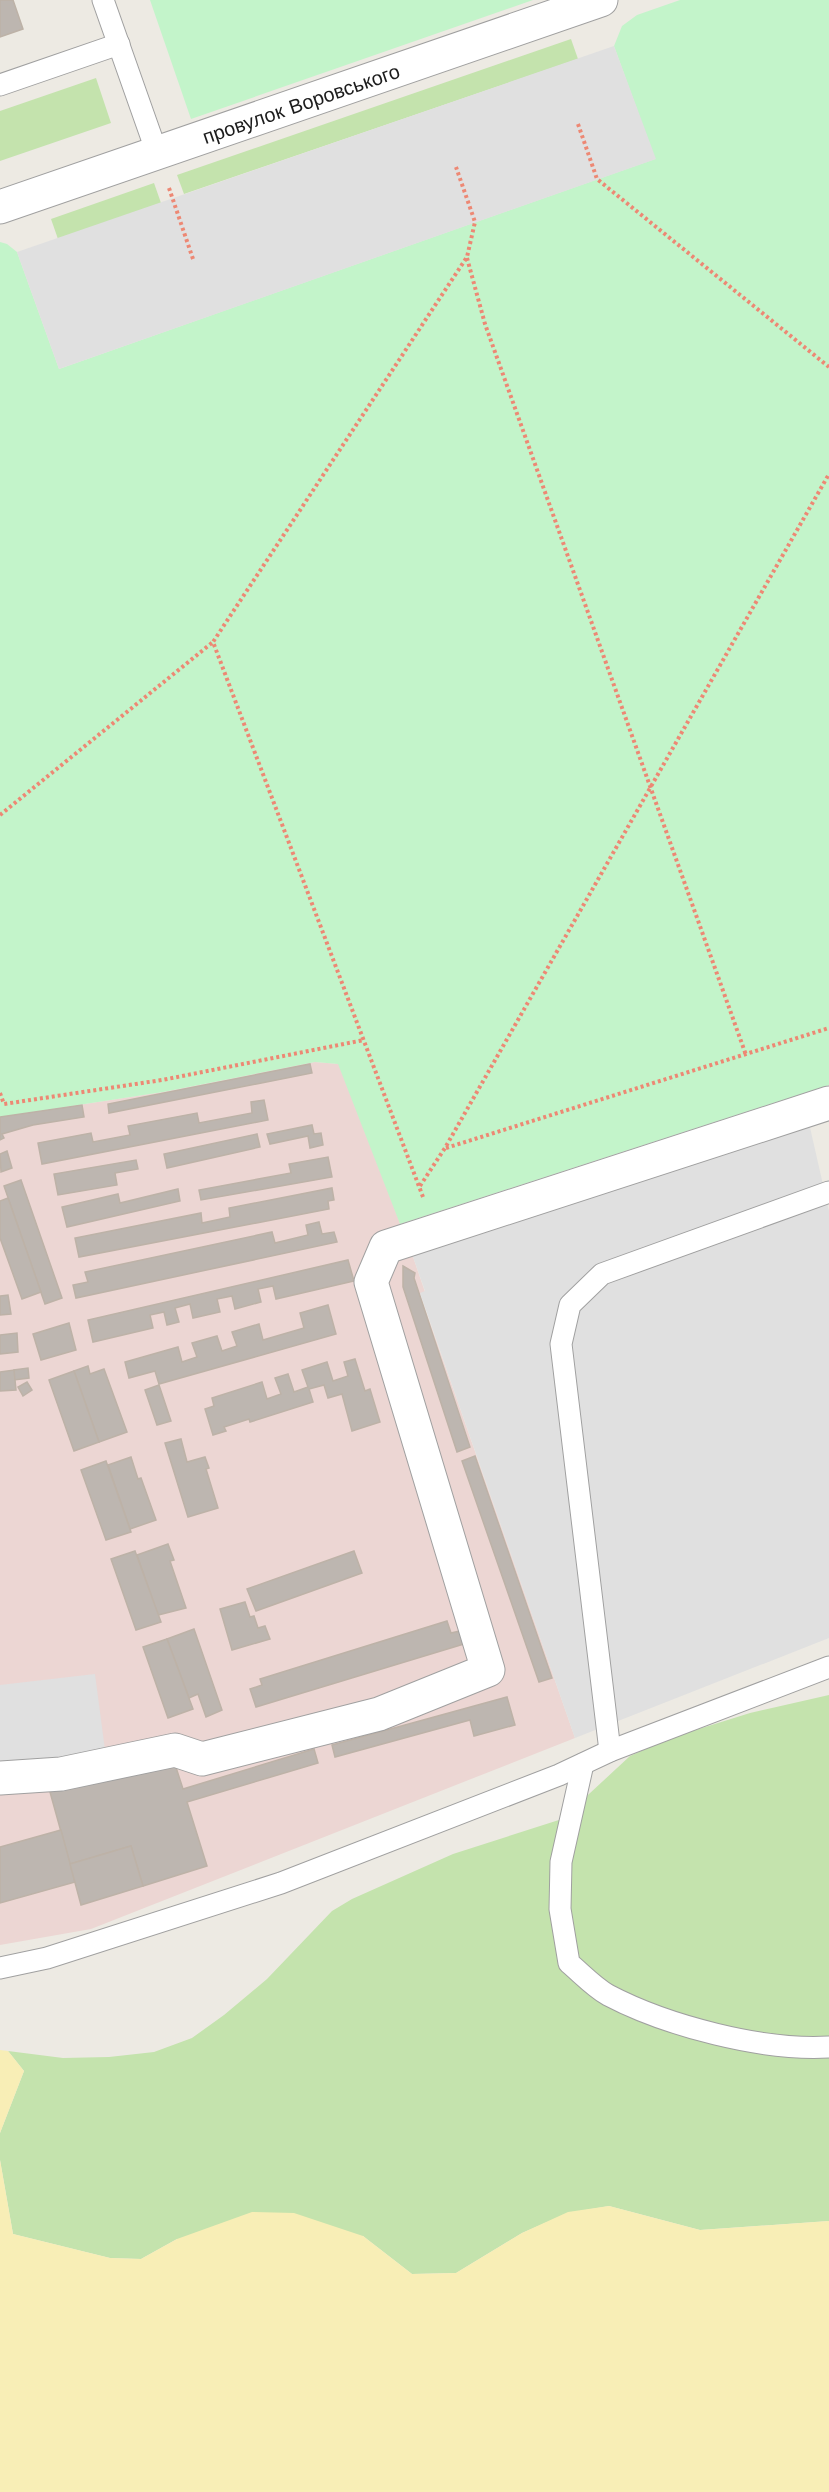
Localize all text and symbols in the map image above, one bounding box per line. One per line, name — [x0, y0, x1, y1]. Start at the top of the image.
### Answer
street label: провулок Воровського — [199, 59, 403, 149]

